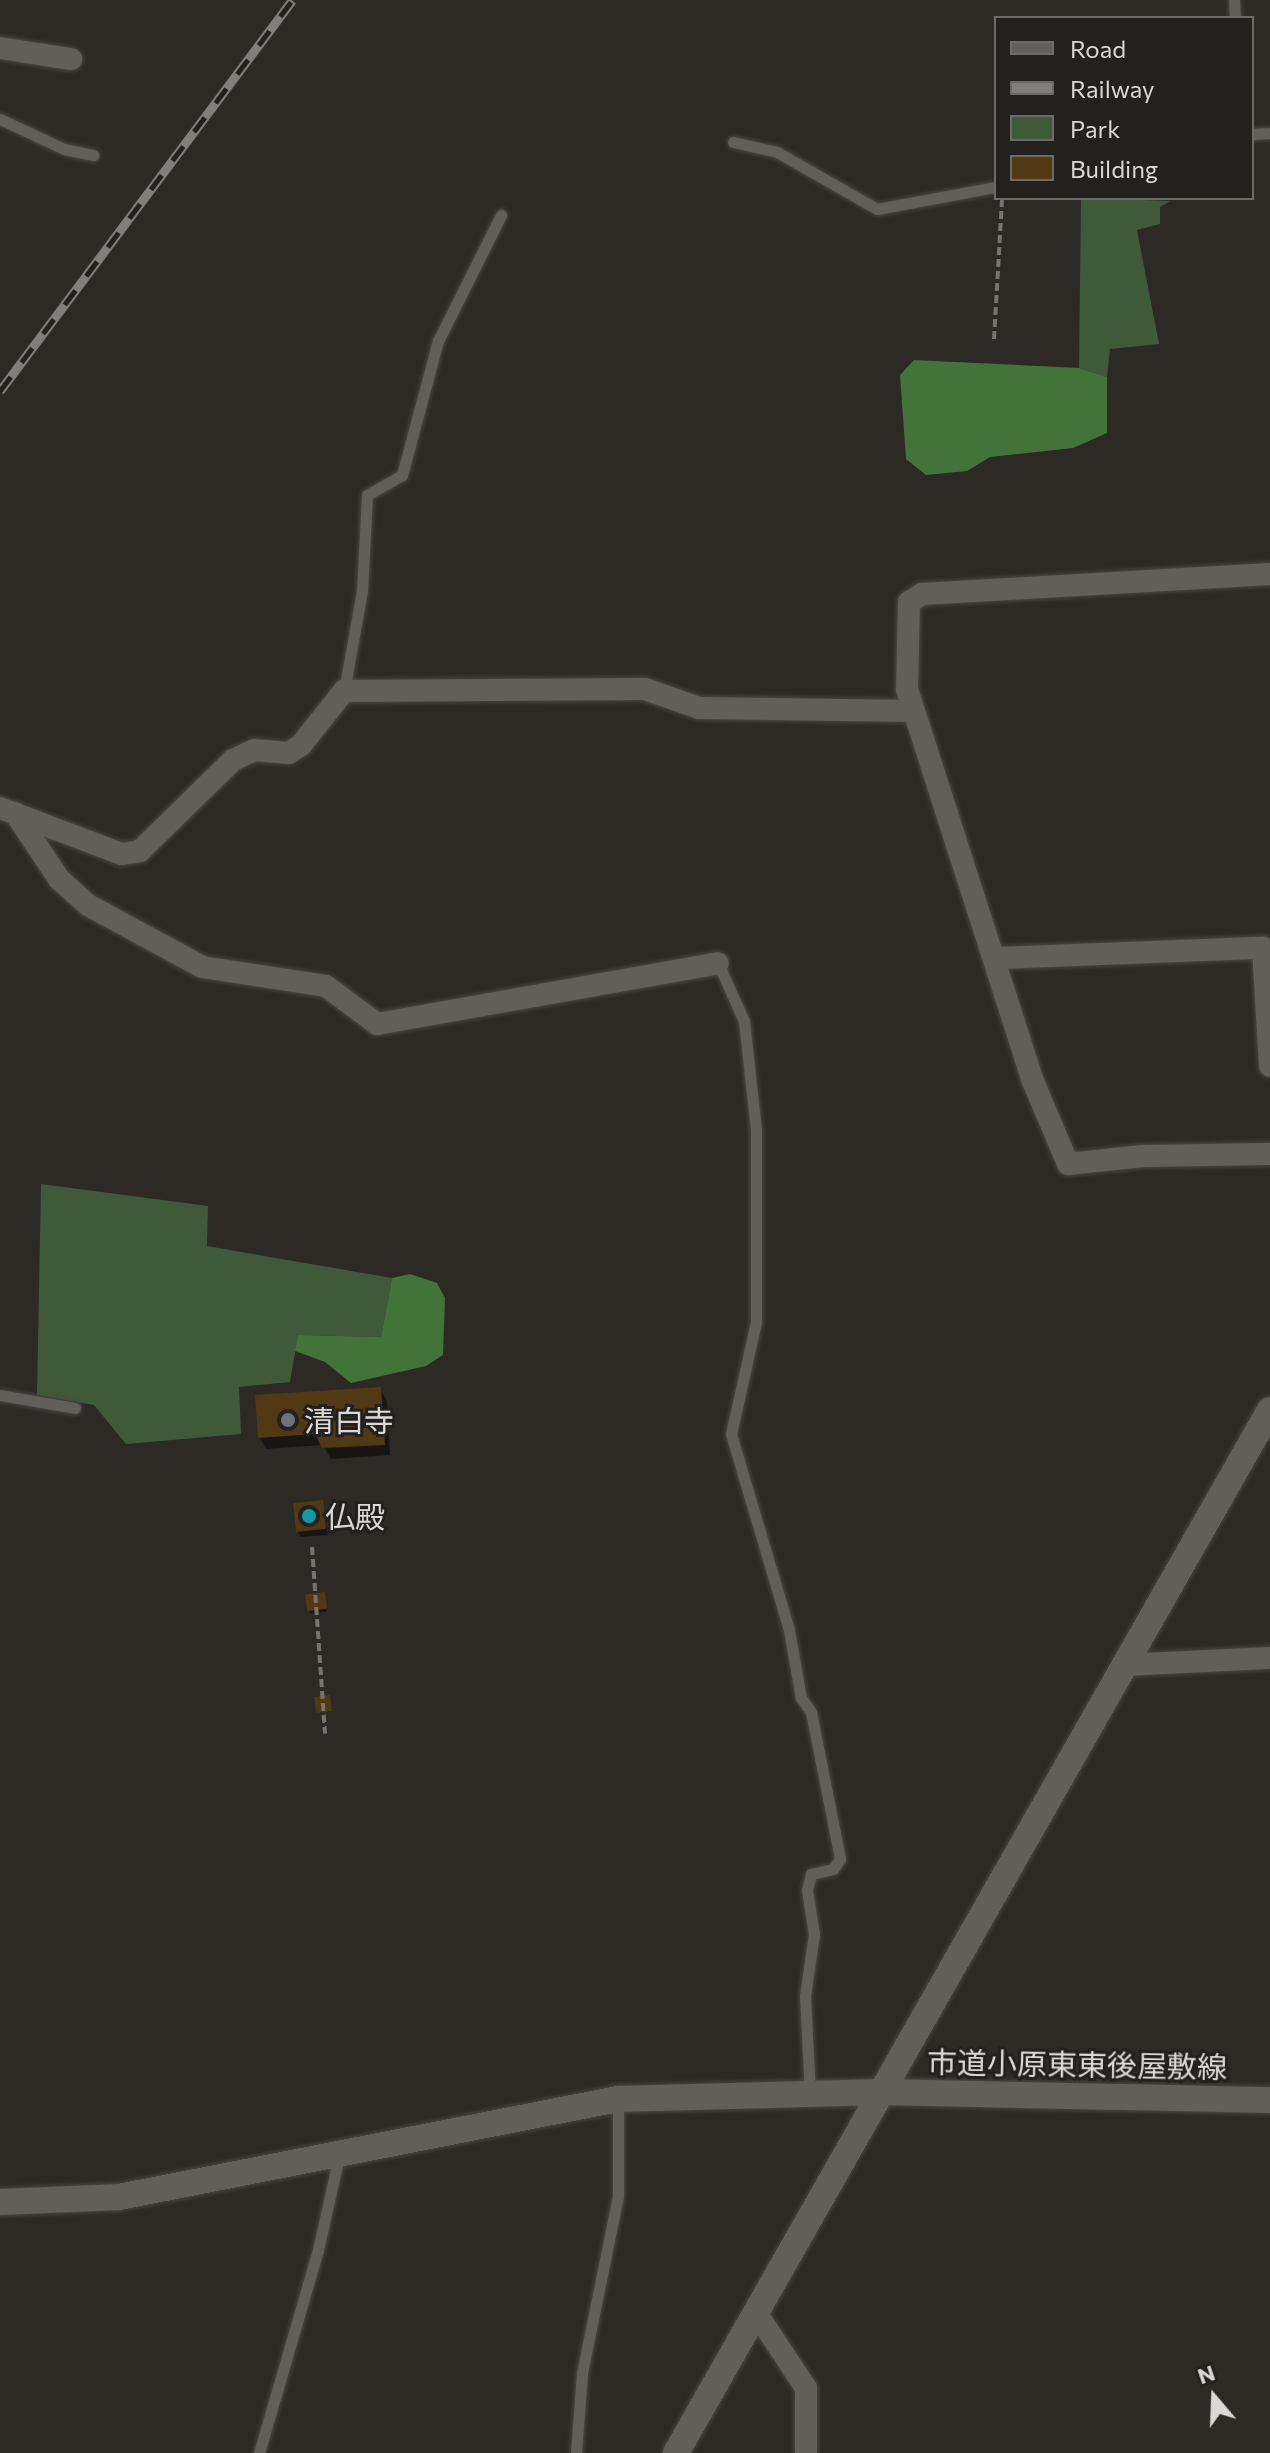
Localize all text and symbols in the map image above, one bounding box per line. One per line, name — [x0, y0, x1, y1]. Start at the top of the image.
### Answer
legend — [994, 16, 1254, 200]
text: Road — [1070, 34, 1126, 63]
text: Railway — [1070, 74, 1155, 103]
text: Park — [1070, 114, 1120, 143]
text: Building — [1070, 154, 1158, 183]
place label: 清白寺 — [304, 1402, 394, 1438]
marker: 清白寺 — [279, 1411, 297, 1429]
place label: 仏殿 — [325, 1498, 385, 1534]
marker: 仏殿 — [300, 1507, 318, 1525]
street label: 市道小原東東後屋敷線 — [927, 2043, 1227, 2085]
north arrow — [1174, 2357, 1254, 2437]
text: N — [1194, 2358, 1218, 2389]

